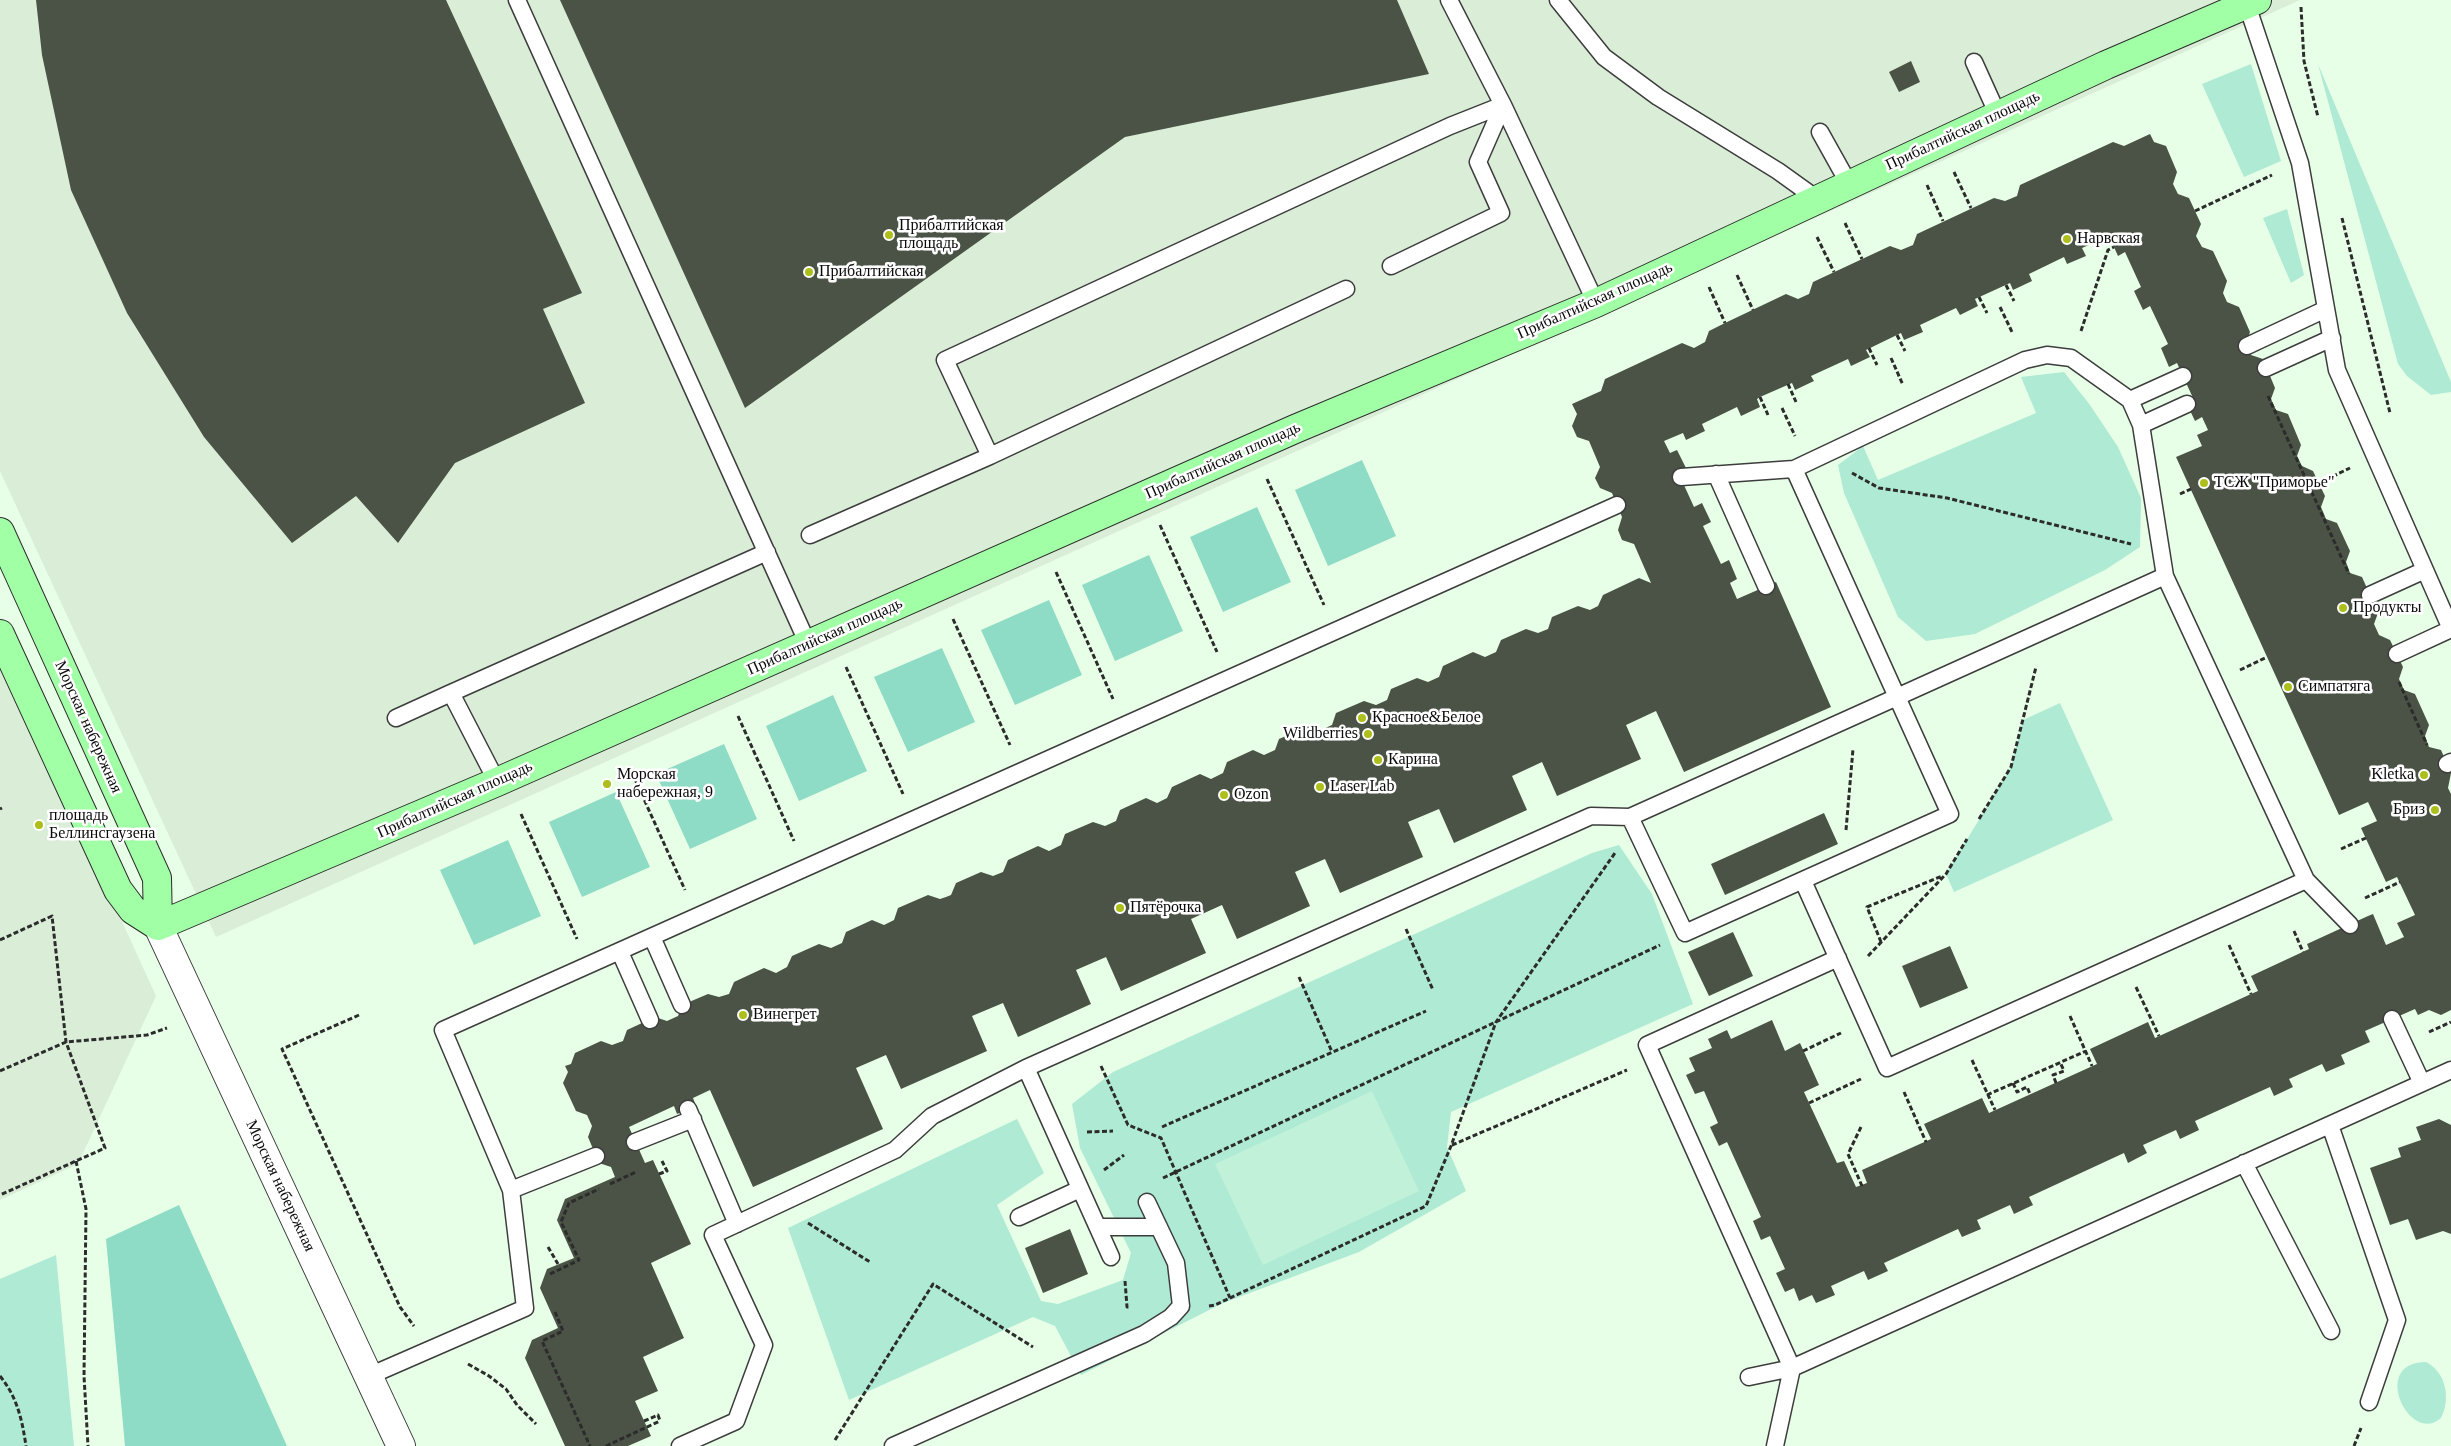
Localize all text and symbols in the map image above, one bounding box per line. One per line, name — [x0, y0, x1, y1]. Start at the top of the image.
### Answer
street label: Прибалтийская площадь — [1883, 87, 2043, 175]
place label: Прибалтийская площадь — [899, 216, 1004, 254]
marker: Прибалтийская площадь — [883, 229, 895, 241]
place label: Нарвская — [2077, 229, 2140, 249]
marker: Нарвская — [2061, 233, 2073, 245]
street label: Прибалтийская площадь — [1514, 258, 1676, 344]
place label: Прибалтийская — [819, 262, 924, 282]
marker: Прибалтийская — [803, 266, 815, 278]
street label: Прибалтийская площадь — [1142, 418, 1304, 504]
place label: ТСЖ "Приморье" — [2214, 473, 2334, 493]
marker: ТСЖ "Приморье" — [2198, 477, 2210, 489]
street label: Прибалтийская площадь — [744, 594, 906, 680]
place label: Продукты — [2353, 598, 2422, 618]
marker: Продукты — [2337, 602, 2349, 614]
street label: Морская набережная — [50, 658, 126, 796]
place label: Симпатяга — [2298, 677, 2370, 697]
marker: Симпатяга — [2282, 681, 2294, 693]
place label: Красное&Белое — [1372, 708, 1481, 728]
marker: Красное&Белое — [1356, 712, 1368, 724]
place label: Wildberries — [1283, 724, 1358, 744]
marker: Wildberries — [1362, 728, 1374, 740]
place label: Карина — [1388, 750, 1438, 770]
marker: Карина — [1372, 754, 1384, 766]
street label: Прибалтийская площадь — [374, 757, 536, 843]
place label: Морская набережная, 9 — [617, 765, 713, 803]
place label: Kletka — [2371, 765, 2414, 785]
marker: Kletka — [2418, 769, 2430, 781]
place label: Laser Lab — [1330, 777, 1394, 797]
marker: Морская набережная, 9 — [601, 778, 613, 790]
marker: Laser Lab — [1314, 781, 1326, 793]
place label: Ozon — [1234, 785, 1269, 805]
marker: Ozon — [1218, 789, 1230, 801]
place label: Бриз — [2393, 800, 2425, 820]
marker: Бриз — [2429, 804, 2441, 816]
place label: площадь Беллинсгаузена — [49, 806, 155, 844]
marker: площадь Беллинсгаузена — [33, 819, 45, 831]
place label: Пятёрочка — [1130, 898, 1201, 918]
marker: Пятёрочка — [1114, 902, 1126, 914]
place label: Винегрет — [753, 1005, 817, 1025]
marker: Винегрет — [737, 1009, 749, 1021]
street label: Морская набережная — [241, 1117, 319, 1255]

